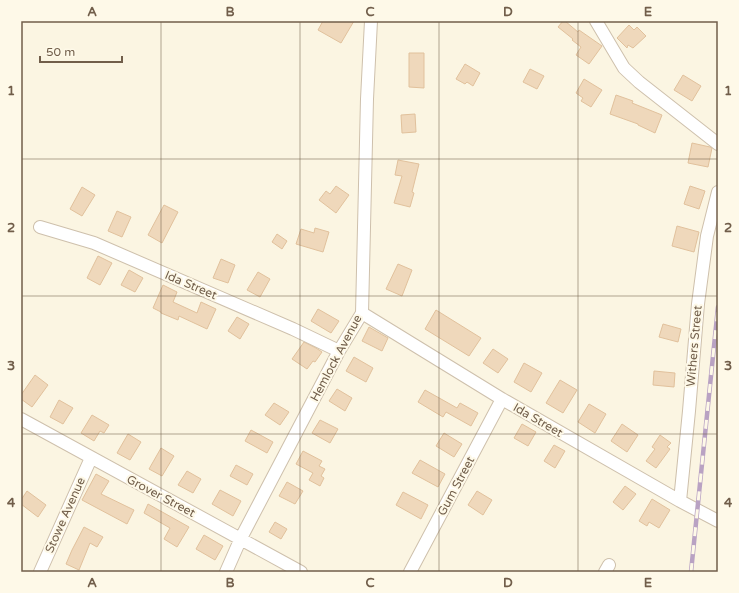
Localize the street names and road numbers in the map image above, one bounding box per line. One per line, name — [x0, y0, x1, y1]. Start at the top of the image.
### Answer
street label: Ida Street — [163, 268, 219, 302]
street label: Withers Street — [683, 304, 705, 387]
street label: Hemlock Avenue — [307, 312, 365, 404]
street label: Ida Street — [511, 400, 566, 440]
street label: Gum Street — [435, 454, 478, 518]
street label: Grover Street — [124, 472, 198, 520]
street label: Stowe Avenue — [42, 475, 88, 555]

